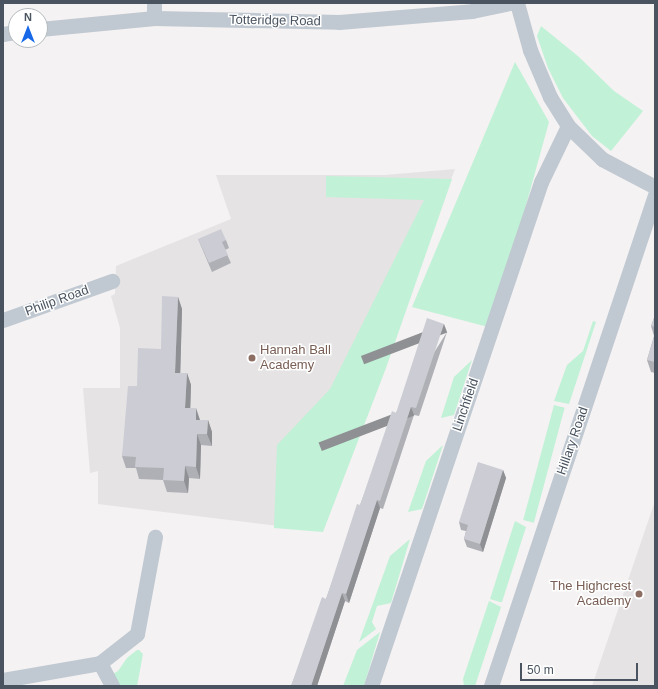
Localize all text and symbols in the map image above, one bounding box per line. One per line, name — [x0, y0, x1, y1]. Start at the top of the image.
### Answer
north arrow — [8, 8, 48, 48]
text: N — [24, 11, 32, 23]
street label: Totteridge Road — [229, 12, 321, 30]
street label: Philip Road — [23, 282, 91, 320]
place label: Hannah Ball Academy — [260, 343, 331, 374]
marker: Hannah Ball Academy — [247, 353, 257, 363]
street label: Linchfield — [450, 376, 482, 434]
street label: Hillary Road — [554, 405, 592, 477]
place label: The Highcrest Academy — [550, 579, 631, 610]
marker: The Highcrest Academy — [634, 589, 644, 599]
scale bar — [522, 655, 640, 681]
text: 50 m — [527, 663, 554, 677]

